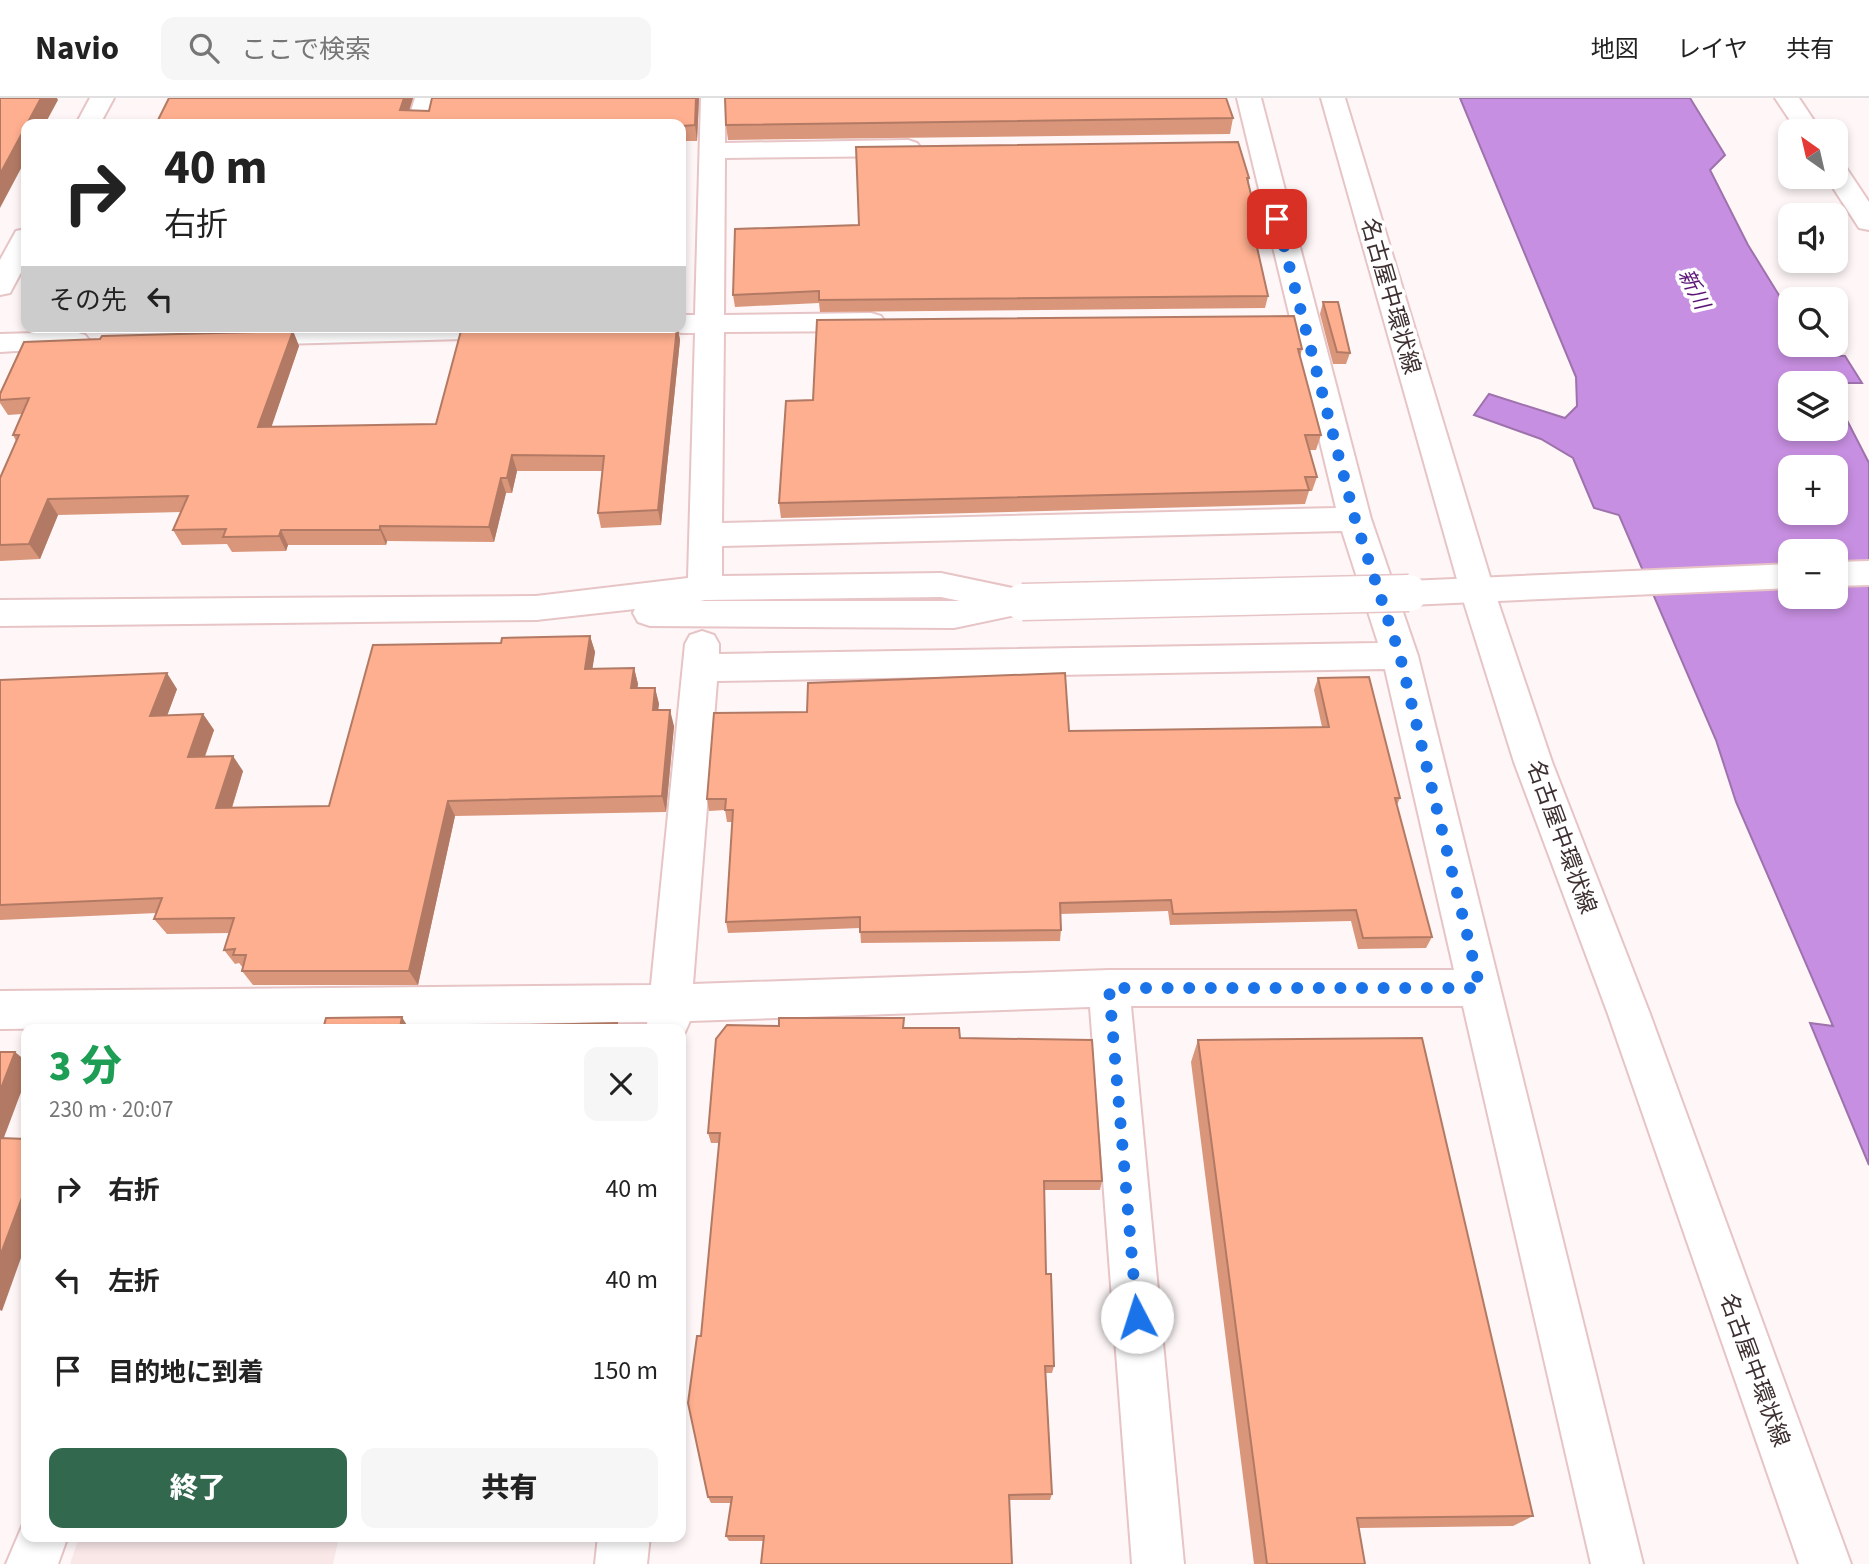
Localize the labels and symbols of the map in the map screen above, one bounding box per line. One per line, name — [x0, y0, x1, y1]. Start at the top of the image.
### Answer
north arrow — [1778, 119, 1848, 189]
pin — [1247, 189, 1307, 249]
street label: 名古屋中環状線 — [1352, 214, 1429, 378]
water label: 新川 — [1671, 263, 1718, 316]
street label: 名古屋中環状線 — [1518, 756, 1605, 918]
position arrow — [1100, 1280, 1174, 1354]
street label: 名古屋中環状線 — [1711, 1289, 1798, 1451]

